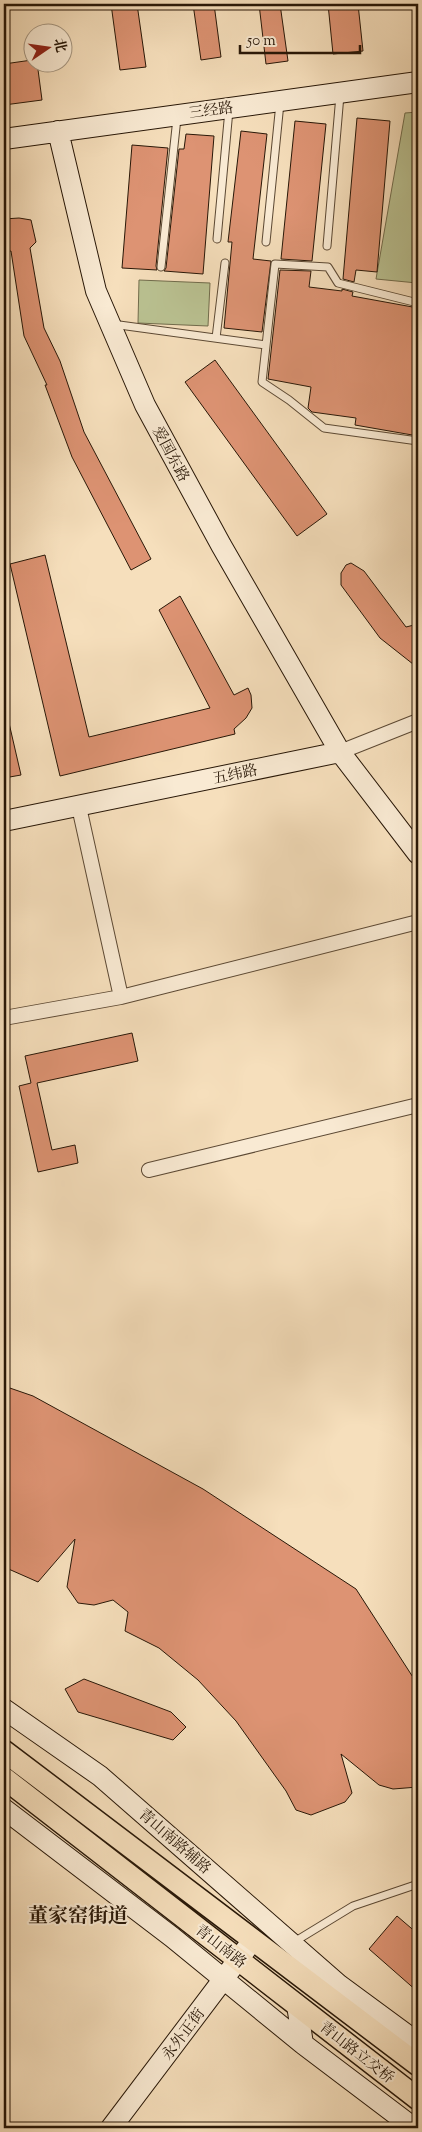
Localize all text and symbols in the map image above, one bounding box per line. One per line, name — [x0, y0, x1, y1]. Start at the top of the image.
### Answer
north arrow — [22, 22, 72, 72]
scale bar — [240, 22, 360, 54]
text: 50 m — [246, 31, 276, 52]
text: 北 — [47, 36, 70, 55]
street label: 三经路 — [187, 98, 235, 125]
street label: 爱国东路 — [146, 423, 193, 486]
street label: 五纬路 — [211, 761, 260, 790]
street label: 青山南路辅路 — [133, 1805, 215, 1880]
district label: 董家窑街道 — [28, 1903, 128, 1932]
street label: 青山南路 — [190, 1920, 250, 1974]
street label: 永外正街 — [158, 2005, 211, 2065]
street label: 青山路立交桥 — [314, 2017, 398, 2089]

